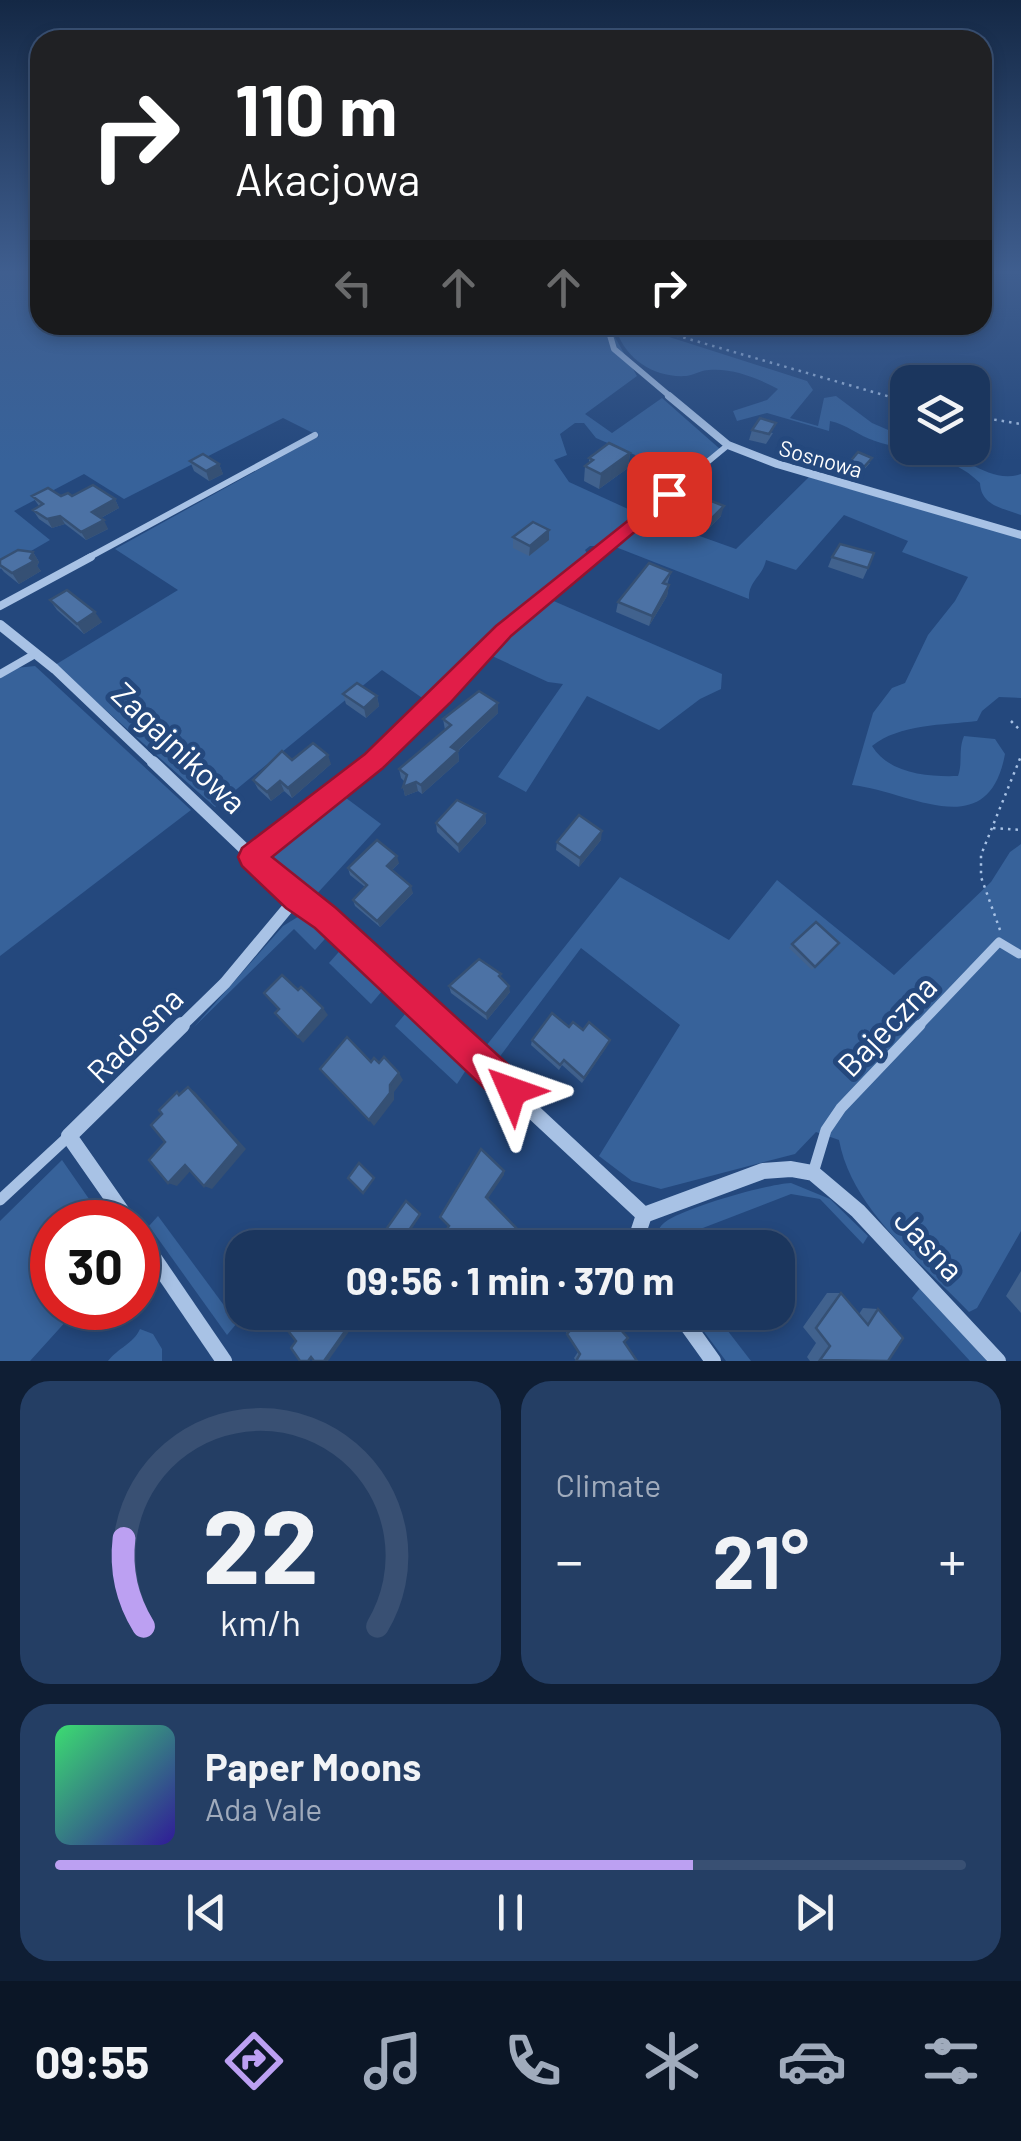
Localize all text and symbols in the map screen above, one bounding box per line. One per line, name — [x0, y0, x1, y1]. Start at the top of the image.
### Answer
text: 110 m — [235, 66, 397, 150]
icon: right — [70, 70, 200, 200]
text: Akacjowa — [235, 151, 420, 205]
icon: left — [326, 260, 381, 315]
icon: ahead — [431, 260, 486, 315]
icon: ahead — [536, 260, 591, 315]
icon: right — [641, 260, 696, 315]
map controls — [890, 365, 990, 465]
button: layers — [890, 365, 990, 465]
street label: Sosnowa — [776, 434, 866, 482]
pin — [627, 452, 712, 537]
icon: arrive — [642, 467, 697, 522]
street label: Zagajnikowa — [105, 674, 255, 820]
street label: Bajeczna — [829, 967, 943, 1083]
street label: Radosna — [78, 978, 190, 1090]
position arrow — [460, 1039, 564, 1143]
speed limit sign: 30 — [30, 1200, 160, 1330]
street label: Jasna — [888, 1200, 972, 1288]
text: 09:56 · 1 min · 370 m — [346, 1257, 674, 1303]
text: Climate — [556, 1465, 661, 1503]
text: 22 — [202, 1480, 318, 1605]
text: 21° — [713, 1514, 809, 1604]
text: − — [556, 1526, 583, 1592]
text: + — [938, 1526, 966, 1592]
text: km/h — [220, 1600, 301, 1643]
text: Paper Moons — [205, 1743, 421, 1789]
text: Ada Vale — [205, 1789, 322, 1827]
icon: previous — [179, 1885, 234, 1940]
icon: pause — [483, 1885, 538, 1940]
icon: next — [787, 1885, 842, 1940]
icon: directions — [219, 2026, 289, 2096]
icon: music — [358, 2026, 428, 2096]
icon: phone — [498, 2026, 568, 2096]
icon: climate — [637, 2026, 707, 2096]
icon: car — [777, 2026, 847, 2096]
icon: filters — [916, 2026, 986, 2096]
text: 09:55 — [35, 2034, 149, 2088]

